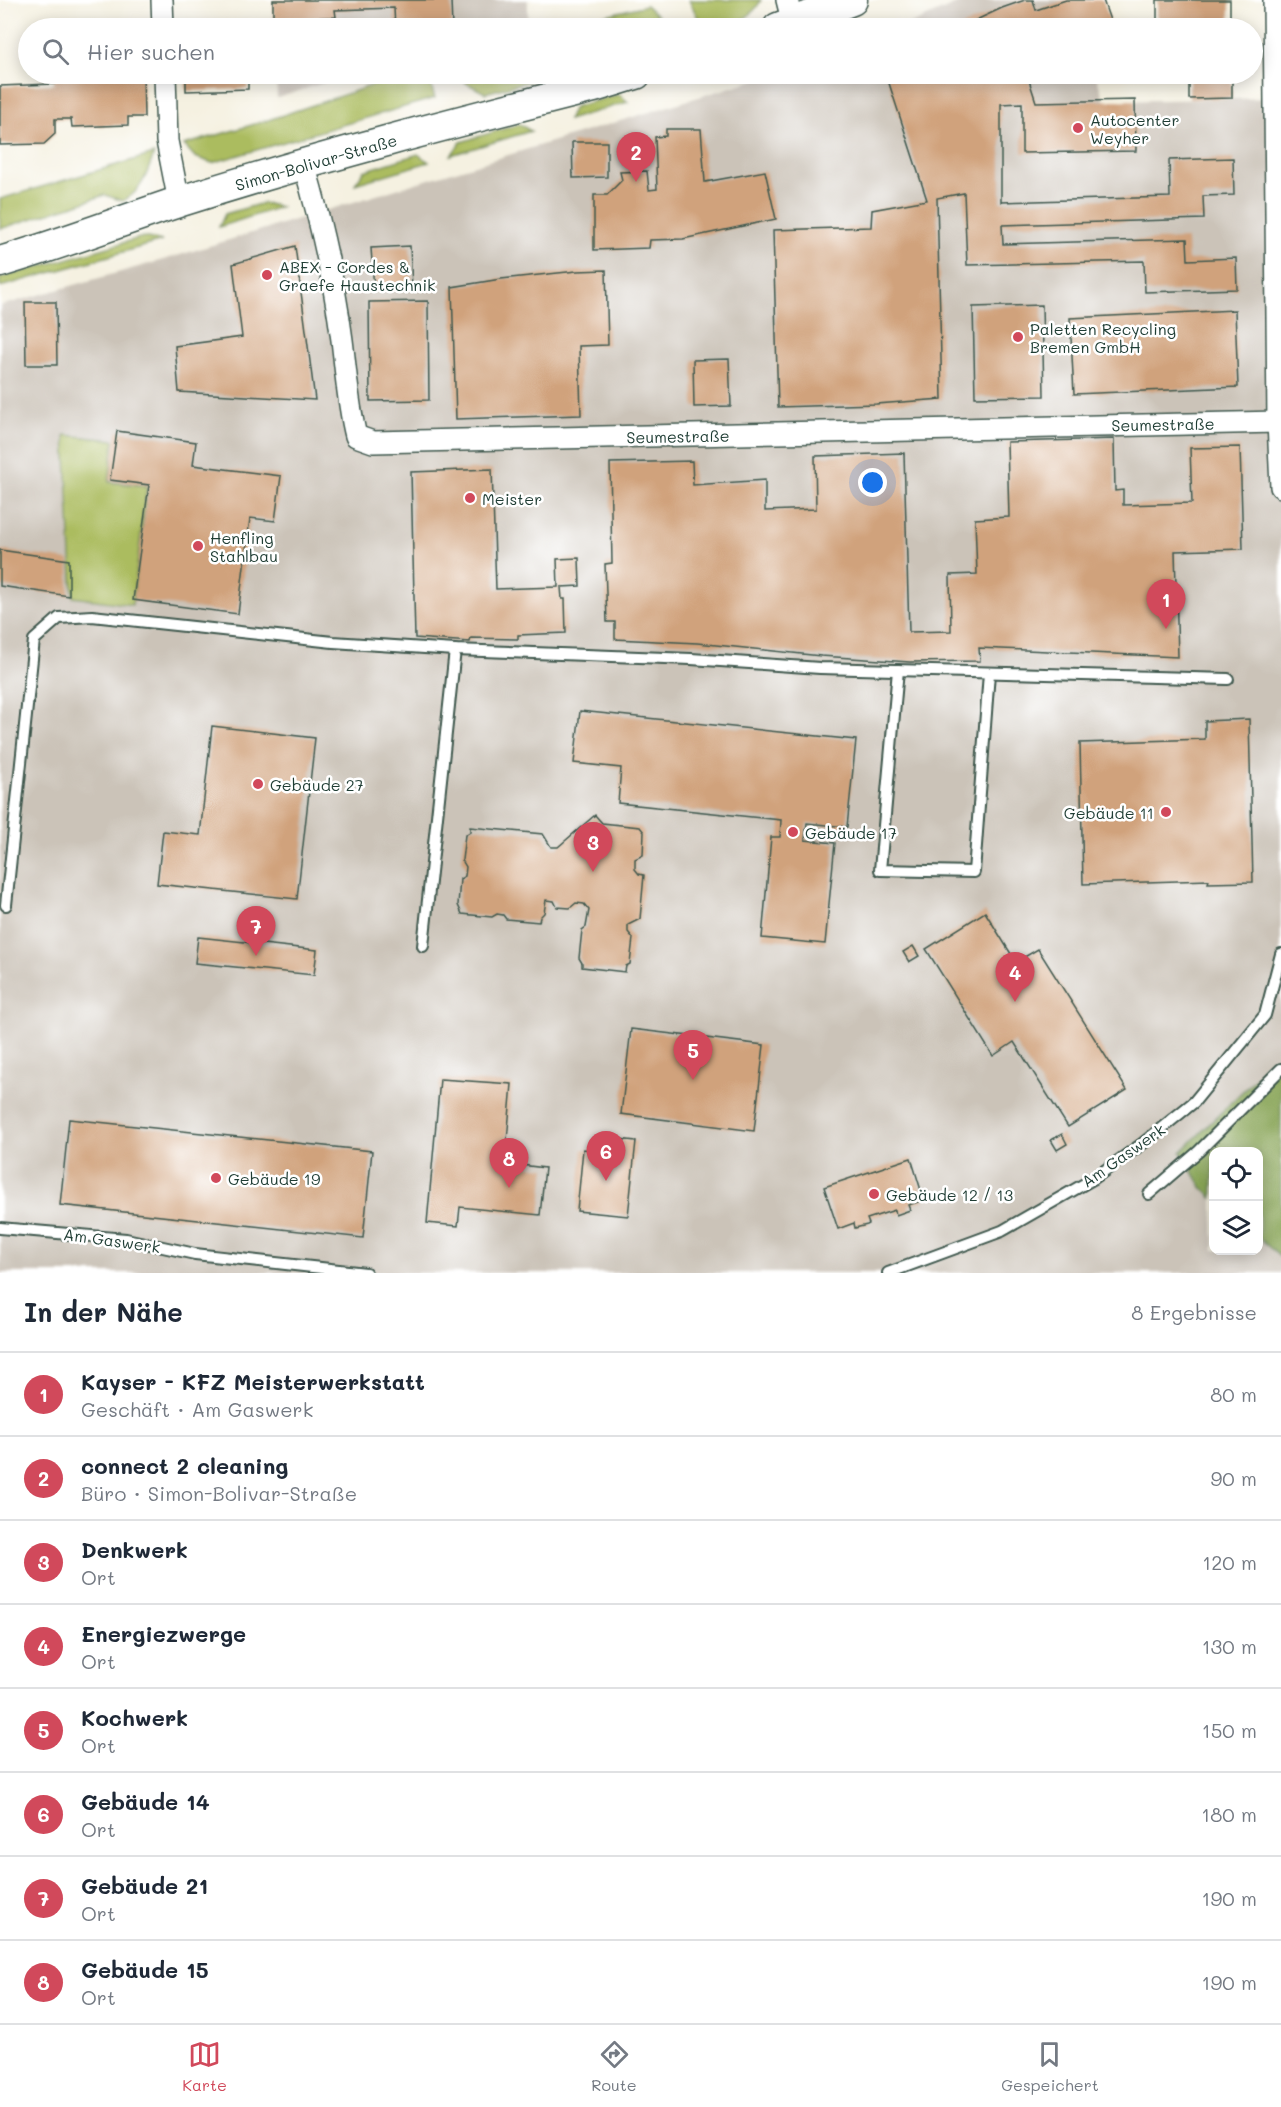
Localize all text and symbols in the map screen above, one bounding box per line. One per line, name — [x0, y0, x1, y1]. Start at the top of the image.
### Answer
search box — [18, 18, 1263, 84]
icon: search — [39, 35, 72, 68]
text: Hier suchen — [87, 37, 215, 66]
place label: Autocenter Weyher — [1090, 109, 1180, 148]
marker: Autocenter Weyher — [1071, 121, 1085, 135]
street label: Simon-Bolivar-Straße — [233, 129, 399, 195]
pin: 2 — [616, 132, 656, 182]
place label: ABEX - Cordes & Graefe Haustechnik — [279, 256, 436, 295]
marker: ABEX - Cordes & Graefe Haustechnik — [260, 268, 274, 282]
place label: Paletten Recycling Bremen GmbH — [1030, 318, 1176, 357]
marker: Paletten Recycling Bremen GmbH — [1011, 330, 1025, 344]
street label: Seumestraße — [1111, 413, 1215, 435]
street label: Seumestraße — [626, 425, 730, 447]
your location — [858, 468, 887, 497]
place label: Meister — [482, 488, 542, 509]
marker: Meister — [463, 491, 477, 505]
place label: Henfling Stahlbau — [210, 527, 278, 566]
marker: Henfling Stahlbau — [191, 539, 205, 553]
pin: 1 — [1146, 580, 1186, 629]
place label: Gebäude 27 — [270, 774, 364, 795]
marker: Gebäude 27 — [251, 777, 265, 791]
place label: Gebäude 11 — [1064, 802, 1154, 823]
marker: Gebäude 11 — [1159, 805, 1173, 819]
pin: 3 — [574, 822, 612, 872]
place label: Gebäude 17 — [805, 822, 897, 843]
marker: Gebäude 17 — [786, 825, 800, 839]
pin: 7 — [236, 906, 276, 956]
pin: 4 — [996, 952, 1034, 1002]
pin: 5 — [674, 1030, 712, 1080]
street label: Am Gaswerk — [1077, 1118, 1169, 1192]
pin: 6 — [586, 1132, 626, 1181]
pin: 8 — [490, 1138, 528, 1188]
map controls — [1209, 1147, 1263, 1255]
button: locate — [1209, 1147, 1263, 1201]
place label: Gebäude 19 — [228, 1168, 320, 1189]
marker: Gebäude 19 — [209, 1171, 223, 1185]
place label: Gebäude 12 / 13 — [886, 1184, 1013, 1205]
marker: Gebäude 12 / 13 — [867, 1187, 881, 1201]
button: layers — [1209, 1201, 1263, 1255]
street label: Am Gaswerk — [62, 1223, 162, 1257]
text: In der Nähe — [24, 1295, 183, 1329]
text: 8 Ergebnisse — [1131, 1299, 1257, 1325]
text: Kayser - KFZ Meisterwerkstatt — [81, 1367, 425, 1396]
text: 1 — [39, 1381, 48, 1407]
text: 80 m — [1210, 1381, 1257, 1407]
text: Geschäft · Am Gaswerk — [81, 1396, 313, 1422]
text: connect 2 cleaning — [81, 1451, 288, 1480]
text: 2 — [38, 1465, 49, 1491]
text: 90 m — [1211, 1465, 1257, 1491]
text: Büro · Simon-Bolivar-Straße — [81, 1480, 357, 1506]
text: Denkwerk — [81, 1535, 188, 1564]
text: 3 — [38, 1549, 50, 1575]
text: 120 m — [1202, 1549, 1257, 1575]
text: Ort — [81, 1564, 116, 1590]
text: Energiezwerge — [81, 1619, 246, 1648]
text: 4 — [37, 1633, 50, 1659]
text: 130 m — [1202, 1633, 1257, 1659]
text: Ort — [81, 1648, 116, 1674]
text: Kochwerk — [81, 1703, 188, 1732]
text: 5 — [38, 1717, 49, 1743]
text: 150 m — [1202, 1717, 1257, 1743]
text: Ort — [81, 1732, 116, 1758]
text: Gebäude 14 — [81, 1787, 210, 1816]
text: 6 — [37, 1801, 50, 1827]
text: 180 m — [1201, 1801, 1257, 1827]
text: Ort — [81, 1816, 116, 1842]
text: Gebäude 21 — [81, 1871, 208, 1900]
text: 7 — [38, 1885, 49, 1911]
text: 190 m — [1202, 1885, 1257, 1911]
text: Ort — [81, 1900, 116, 1926]
text: Gebäude 15 — [81, 1955, 209, 1984]
text: 8 — [37, 1969, 50, 1995]
text: 190 m — [1202, 1969, 1257, 1995]
text: Ort — [81, 1984, 116, 2010]
tab: Karte — [182, 2038, 227, 2095]
tab: Route — [591, 2038, 637, 2095]
tab: Gespeichert — [1001, 2038, 1099, 2095]

